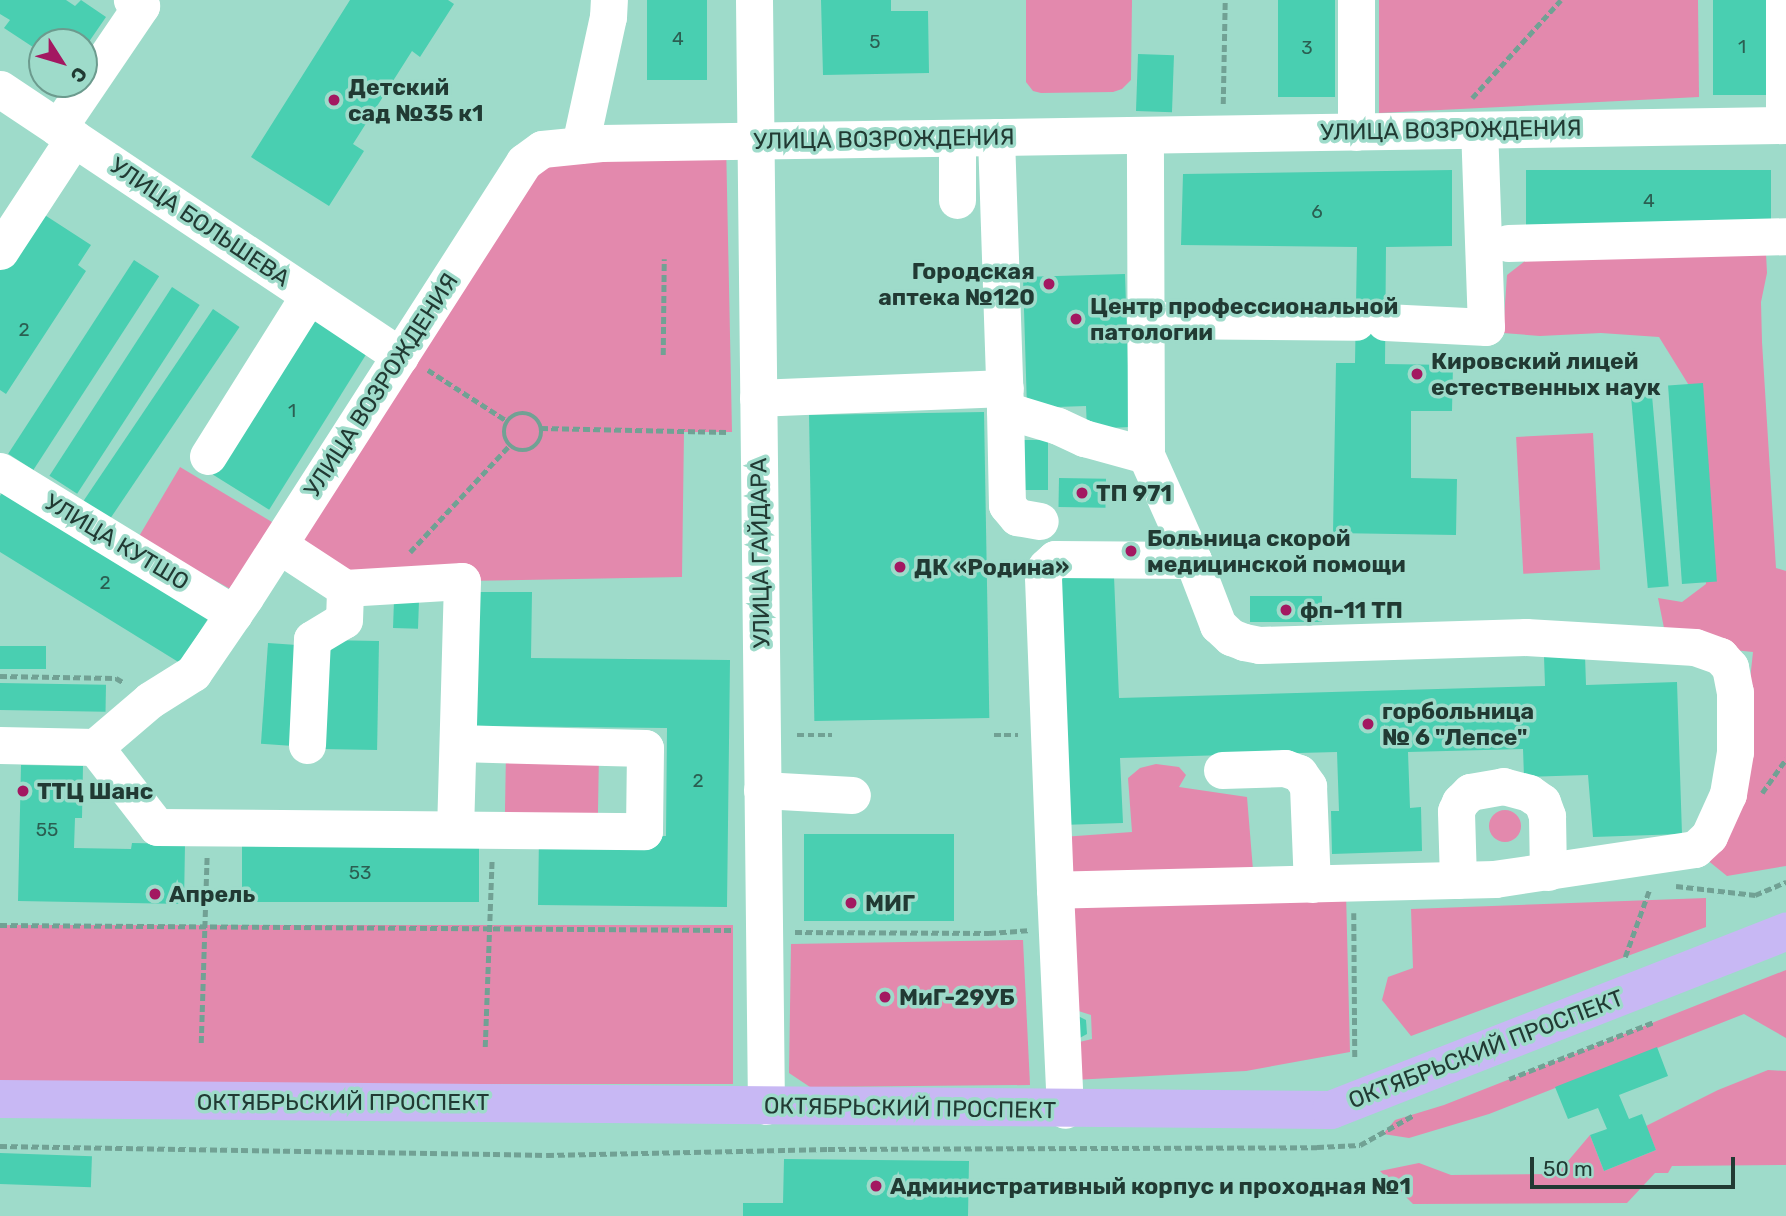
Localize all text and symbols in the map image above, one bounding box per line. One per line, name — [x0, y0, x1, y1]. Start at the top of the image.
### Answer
north arrow — [28, 28, 98, 98]
house number: 4 — [672, 28, 684, 50]
house number: 5 — [869, 31, 881, 53]
house number: 1 — [1738, 36, 1746, 58]
house number: 3 — [1301, 37, 1313, 59]
text: С — [65, 62, 92, 87]
place label: Детский сад №35 к1 — [348, 73, 484, 127]
marker: Детский сад №35 к1 — [326, 92, 342, 108]
street label: УЛИЦА ВОЗРОЖДЕНИЯ — [1320, 114, 1582, 146]
street label: УЛИЦА ВОЗРОЖДЕНИЯ — [753, 123, 1015, 155]
street label: УЛИЦА БОЛЬШЕВА — [105, 152, 295, 292]
house number: 4 — [1643, 190, 1655, 212]
house number: 6 — [1311, 201, 1323, 223]
place label: Городская аптека №120 — [878, 257, 1035, 311]
street label: УЛИЦА ВОЗРОЖДЕНИЯ — [298, 268, 464, 502]
marker: Городская аптека №120 — [1041, 276, 1057, 292]
place label: Центр профессиональной патологии — [1090, 292, 1398, 346]
marker: Центр профессиональной патологии — [1068, 311, 1084, 327]
house number: 2 — [18, 319, 30, 341]
place label: Кировский лицей естественных наук — [1431, 347, 1661, 401]
marker: Кировский лицей естественных наук — [1409, 366, 1425, 382]
house number: 1 — [288, 400, 296, 422]
street label: УЛИЦА ГАЙДАРА — [745, 458, 775, 648]
place label: ТП 971 — [1096, 479, 1172, 507]
marker: ТП 971 — [1074, 485, 1090, 501]
street label: УЛИЦА КУТШО — [40, 488, 194, 596]
place label: Больница скорой медицинской помощи — [1147, 524, 1406, 578]
marker: Больница скорой медицинской помощи — [1121, 541, 1141, 561]
place label: ДК «Родина» — [914, 553, 1069, 581]
marker: ДК «Родина» — [892, 559, 908, 575]
house number: 2 — [99, 572, 111, 594]
place label: фп-11 ТП — [1300, 596, 1403, 624]
marker: фп-11 ТП — [1278, 602, 1294, 618]
place label: горбольница № 6 "Лепсе" — [1382, 697, 1534, 751]
marker: горбольница № 6 "Лепсе" — [1360, 716, 1376, 732]
house number: 2 — [692, 770, 704, 792]
place label: ТТЦ Шанс — [37, 777, 153, 805]
marker: ТТЦ Шанс — [15, 783, 31, 799]
house number: 55 — [36, 819, 58, 841]
house number: 53 — [349, 862, 371, 884]
place label: Апрель — [169, 880, 255, 908]
marker: Апрель — [147, 886, 163, 902]
place label: МИГ — [865, 889, 915, 917]
marker: МИГ — [843, 895, 859, 911]
place label: МиГ-29УБ — [899, 983, 1014, 1011]
street label: ОКТЯБРЬСКИЙ ПРОСПЕКТ — [1345, 984, 1627, 1114]
marker: МиГ-29УБ — [877, 989, 893, 1005]
street label: ОКТЯБРЬСКИЙ ПРОСПЕКТ — [197, 1088, 489, 1116]
street label: ОКТЯБРЬСКИЙ ПРОСПЕКТ — [764, 1092, 1056, 1124]
scale bar — [1534, 1142, 1739, 1186]
text: 50 m — [1543, 1156, 1593, 1181]
place label: Административный корпус и проходная №1 — [890, 1172, 1411, 1200]
marker: Административный корпус и проходная №1 — [868, 1178, 884, 1194]

